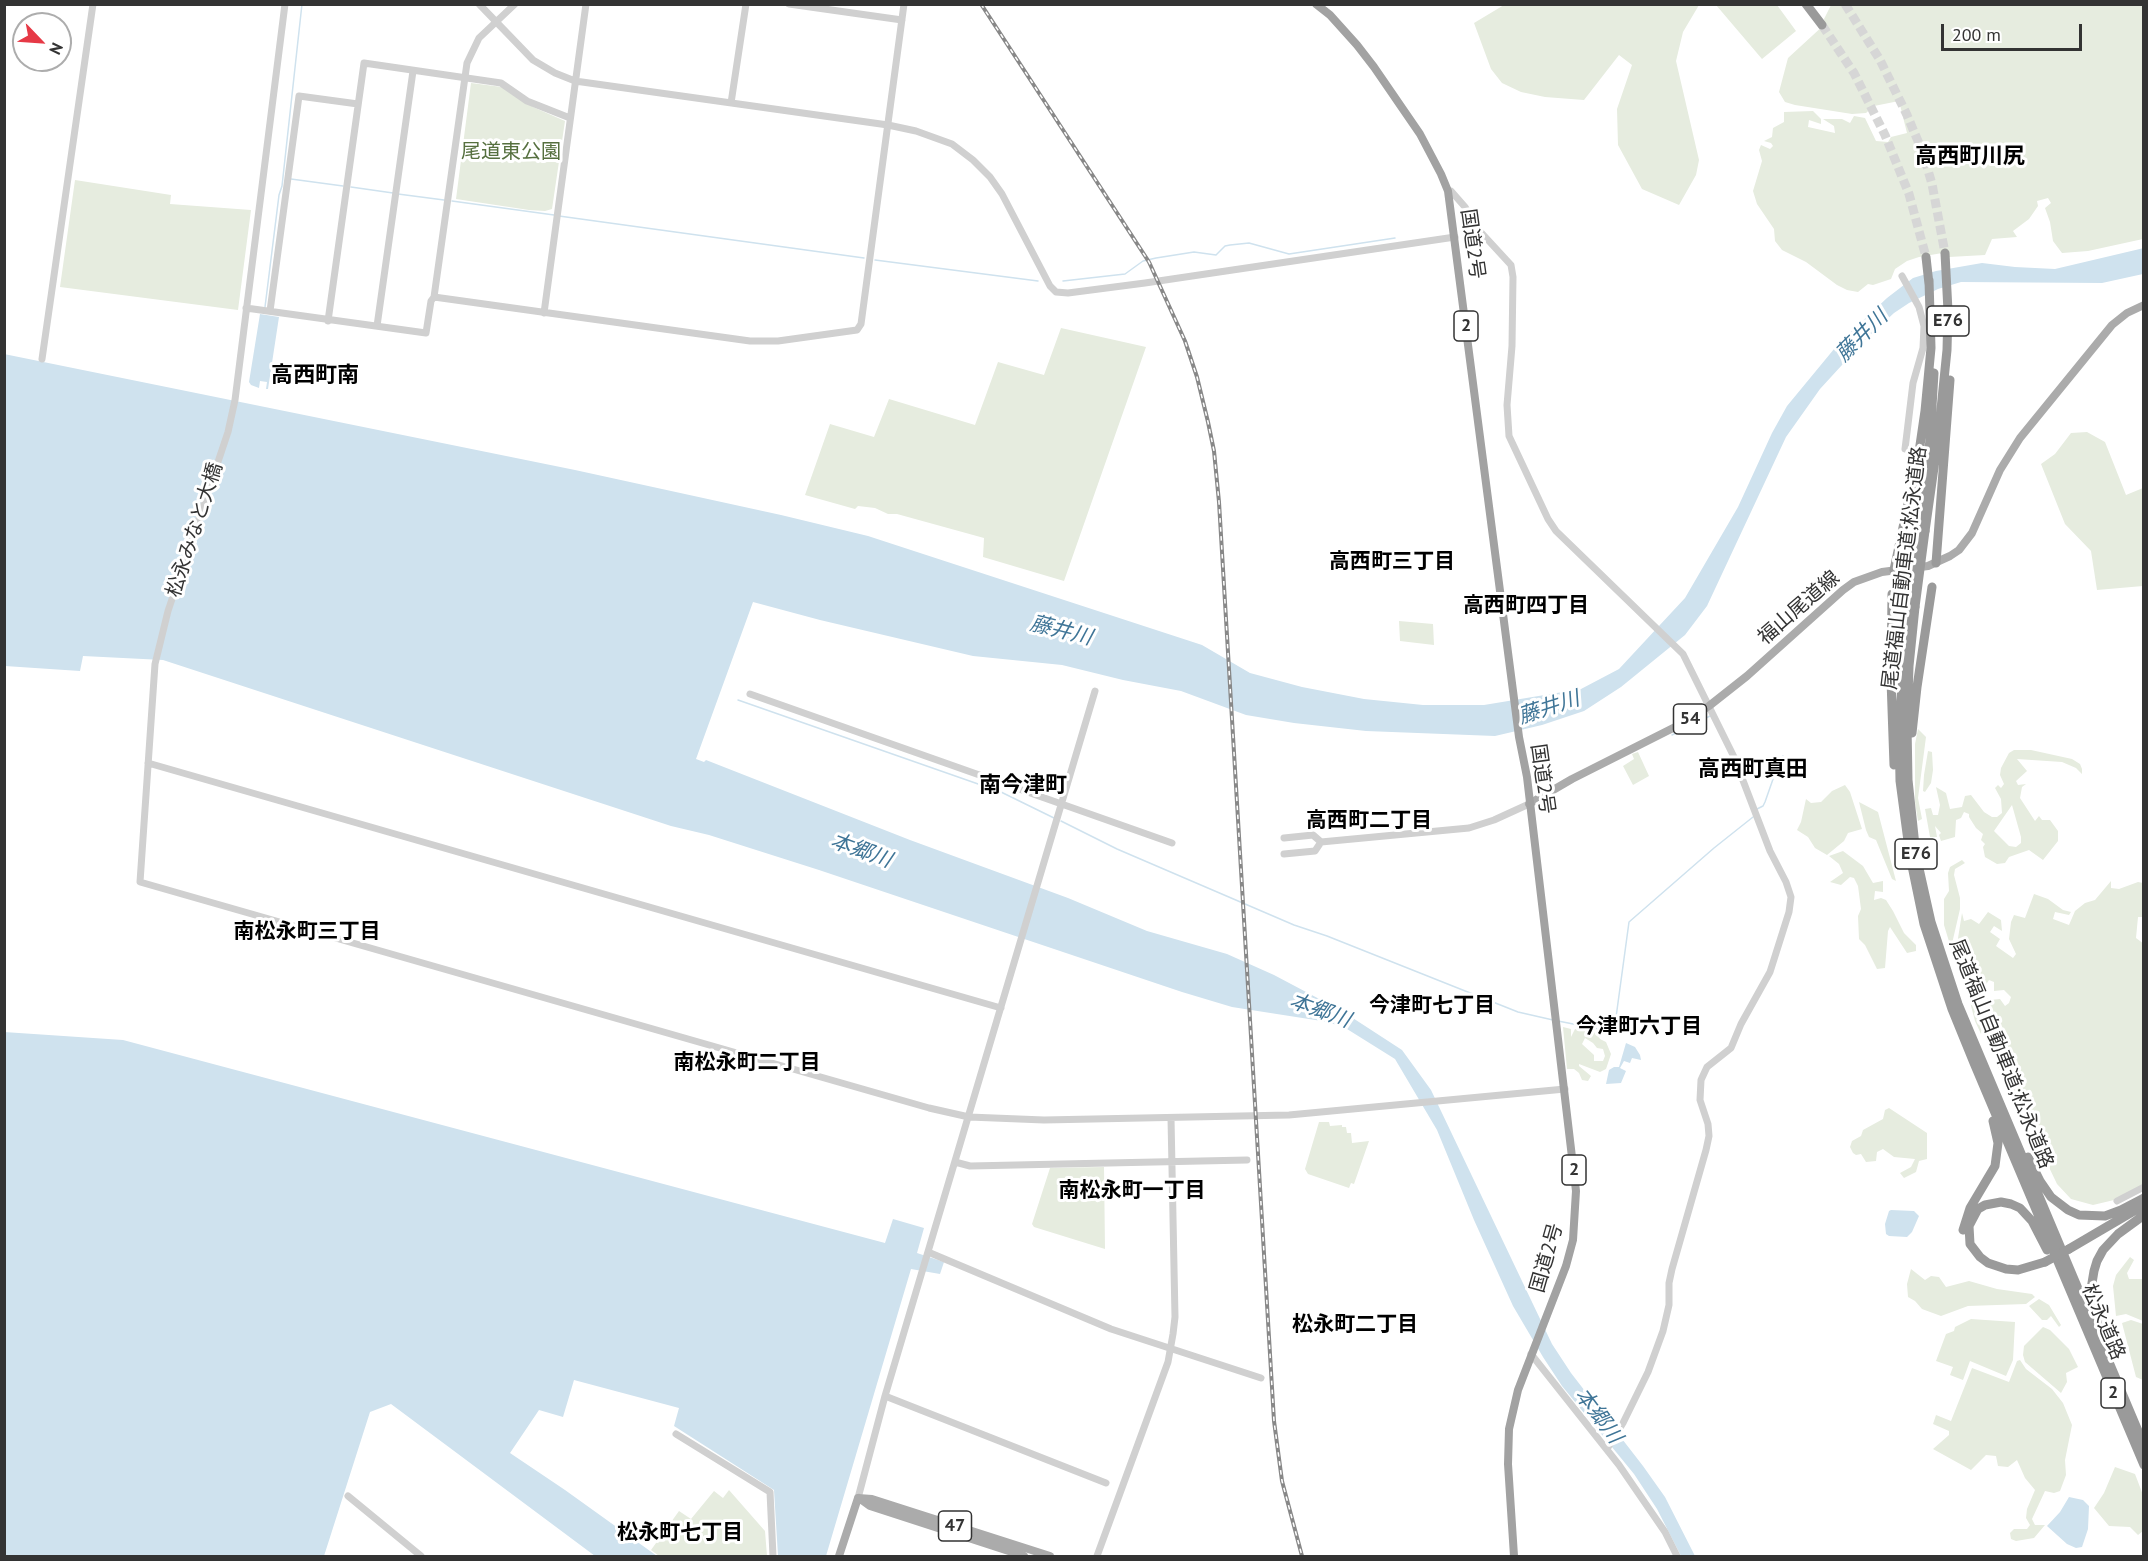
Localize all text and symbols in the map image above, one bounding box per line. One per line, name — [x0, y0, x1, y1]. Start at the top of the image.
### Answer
north arrow — [12, 12, 72, 72]
scale bar — [1944, 12, 2085, 50]
text: 200 m — [1952, 23, 2001, 46]
text: N — [45, 40, 68, 58]
park label: 尾道東公園 — [461, 140, 561, 164]
district label: 高西町川尻 — [1915, 144, 2025, 170]
street label: 国道2号 — [1455, 207, 1489, 281]
water label: 藤井川 — [1831, 305, 1893, 367]
road number: E76 — [1927, 306, 1969, 336]
road number: 2 — [1454, 311, 1478, 341]
district label: 高西町南 — [271, 363, 359, 389]
street label: 尾道福山自動車道;松永道路 — [1878, 445, 1932, 691]
street label: 松永みなと大橋 — [162, 460, 228, 600]
district label: 高西町三丁目 — [1329, 549, 1455, 575]
street label: 福山尾道線 — [1753, 566, 1845, 650]
district label: 高西町四丁目 — [1463, 593, 1589, 619]
water label: 藤井川 — [1027, 611, 1095, 651]
water label: 藤井川 — [1515, 686, 1583, 730]
road number: 54 — [1674, 704, 1706, 734]
street label: 国道2号 — [1525, 742, 1559, 816]
district label: 高西町真田 — [1698, 757, 1808, 783]
district label: 南今津町 — [979, 773, 1067, 799]
district label: 高西町二丁目 — [1306, 808, 1432, 834]
water label: 本郷川 — [827, 828, 895, 874]
road number: E76 — [1895, 839, 1937, 869]
district label: 南松永町三丁目 — [234, 919, 380, 945]
street label: 尾道福山自動車道;松永道路 — [1944, 936, 2058, 1172]
water label: 本郷川 — [1286, 988, 1354, 1034]
district label: 今津町七丁目 — [1369, 993, 1495, 1019]
district label: 今津町六丁目 — [1576, 1014, 1702, 1040]
district label: 南松永町二丁目 — [674, 1050, 820, 1076]
road number: 2 — [1562, 1155, 1586, 1185]
district label: 南松永町一丁目 — [1059, 1178, 1205, 1204]
street label: 国道2号 — [1526, 1221, 1568, 1295]
street label: 松永道路 — [2076, 1280, 2130, 1364]
district label: 松永町二丁目 — [1292, 1312, 1418, 1338]
road number: 2 — [2101, 1378, 2125, 1408]
water label: 本郷川 — [1569, 1383, 1627, 1449]
road number: 47 — [938, 1511, 972, 1541]
district label: 松永町七丁目 — [617, 1520, 743, 1546]

